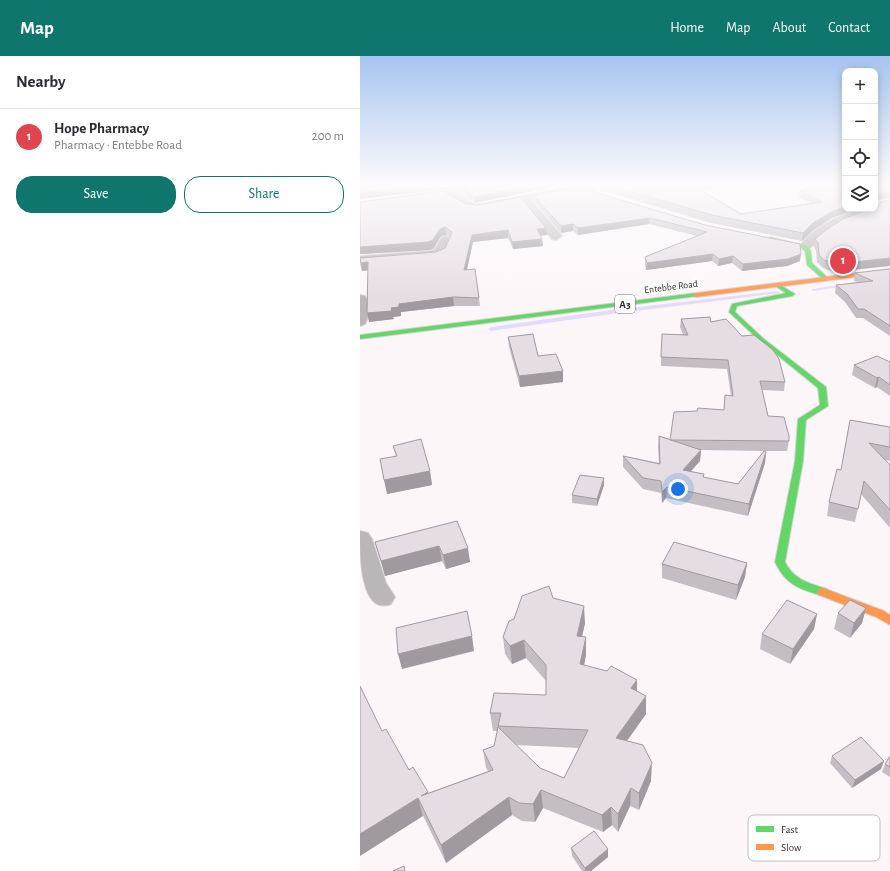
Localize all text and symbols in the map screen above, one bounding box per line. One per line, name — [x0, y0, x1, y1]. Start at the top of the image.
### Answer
text: Map — [20, 19, 54, 38]
text: Home — [670, 21, 704, 35]
text: Map — [726, 21, 750, 35]
text: About — [772, 21, 806, 35]
text: Contact — [828, 21, 870, 35]
map controls — [842, 68, 878, 212]
button: + — [842, 68, 878, 104]
text: Nearby — [16, 73, 66, 90]
button: − — [842, 104, 878, 140]
text: Hope Pharmacy — [54, 121, 149, 136]
text: 1 — [27, 130, 31, 143]
text: 200 m — [312, 130, 344, 143]
text: Pharmacy · Entebbe Road — [54, 139, 182, 152]
button: locate — [842, 140, 878, 176]
button: Save — [16, 176, 176, 213]
button: Share — [184, 176, 344, 213]
button: layers — [842, 176, 878, 212]
pin: 1 — [830, 246, 856, 276]
street label: Entebbe Road — [644, 279, 698, 295]
road number: A3 — [615, 295, 635, 313]
your location — [668, 479, 688, 499]
legend — [748, 815, 880, 861]
text: Fast — [781, 824, 799, 835]
text: Slow — [781, 842, 802, 853]

